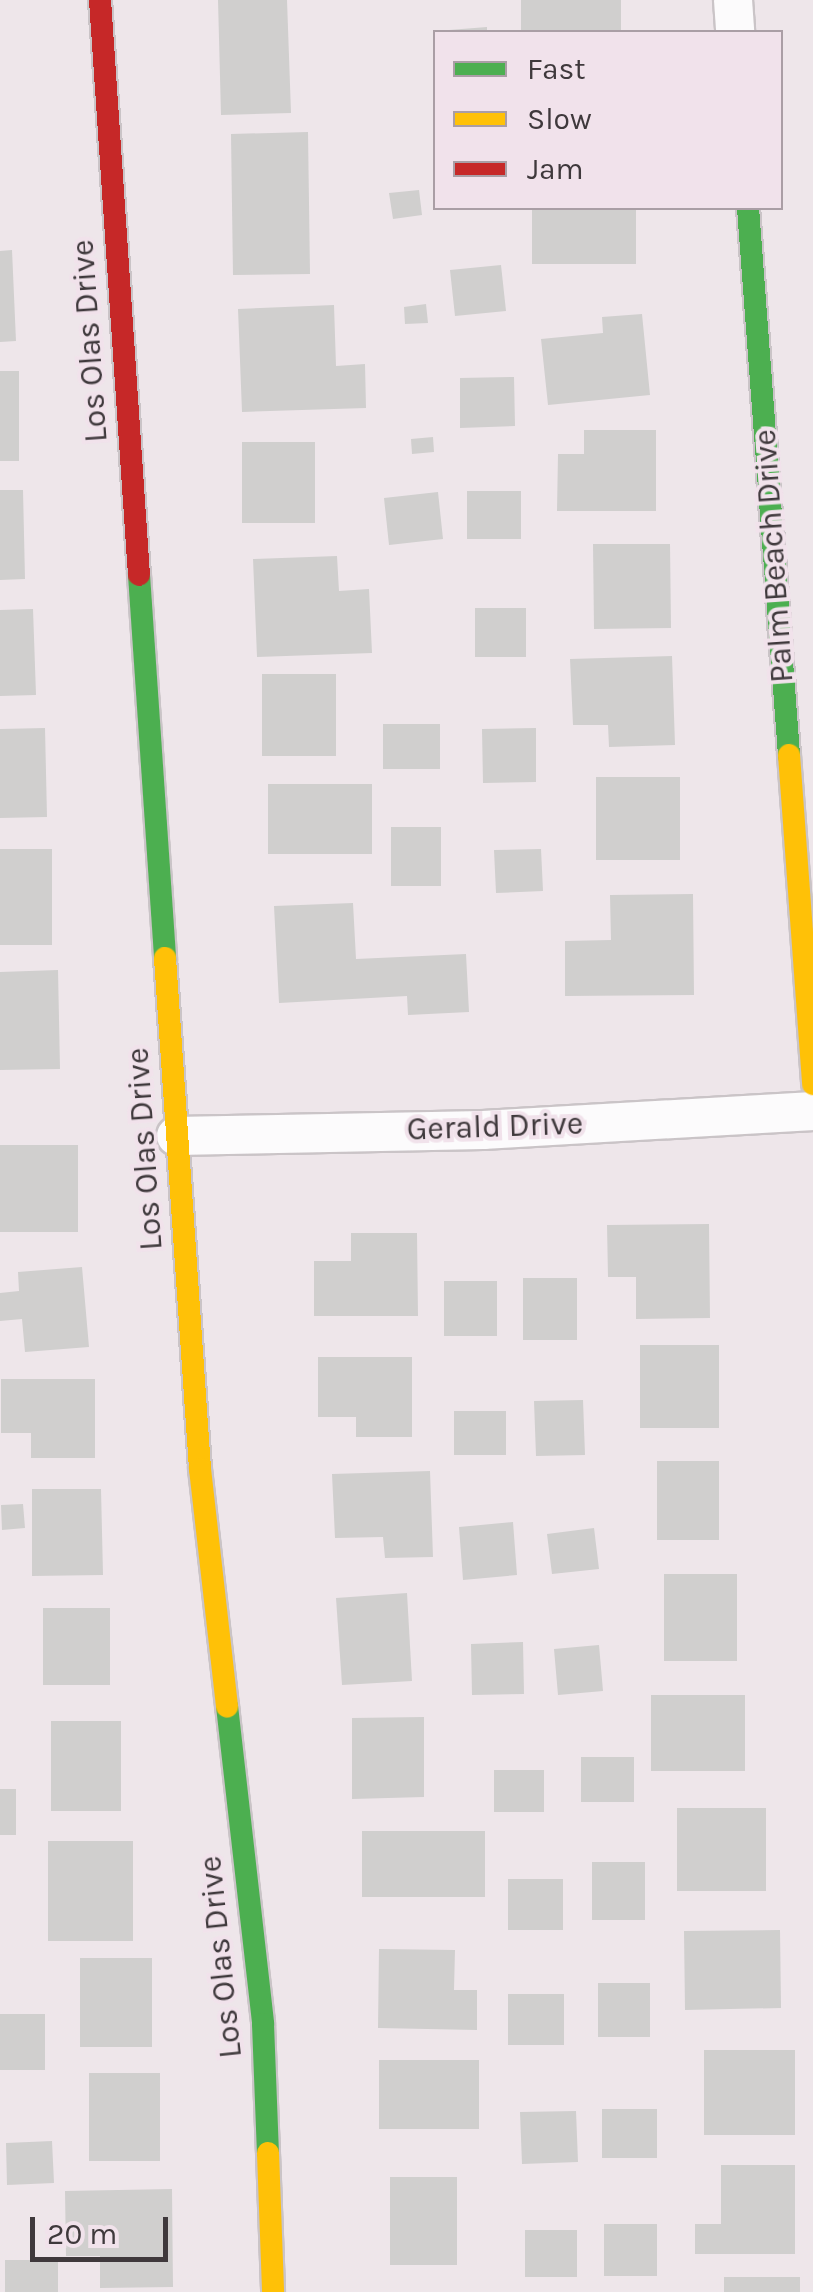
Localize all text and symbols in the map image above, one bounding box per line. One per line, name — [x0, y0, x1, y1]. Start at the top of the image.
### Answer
legend — [433, 30, 783, 210]
text: Fast — [527, 51, 586, 87]
text: Slow — [527, 101, 592, 137]
text: Jam — [527, 151, 584, 187]
street label: Los Olas Drive — [64, 238, 116, 444]
street label: Palm Beach Drive — [746, 428, 802, 684]
street label: Los Olas Drive — [119, 1046, 171, 1252]
street label: Gerald Drive — [406, 1105, 584, 1149]
street label: Los Olas Drive — [191, 1854, 251, 2060]
scale bar — [35, 2197, 172, 2259]
text: 20 m — [47, 2216, 117, 2252]

